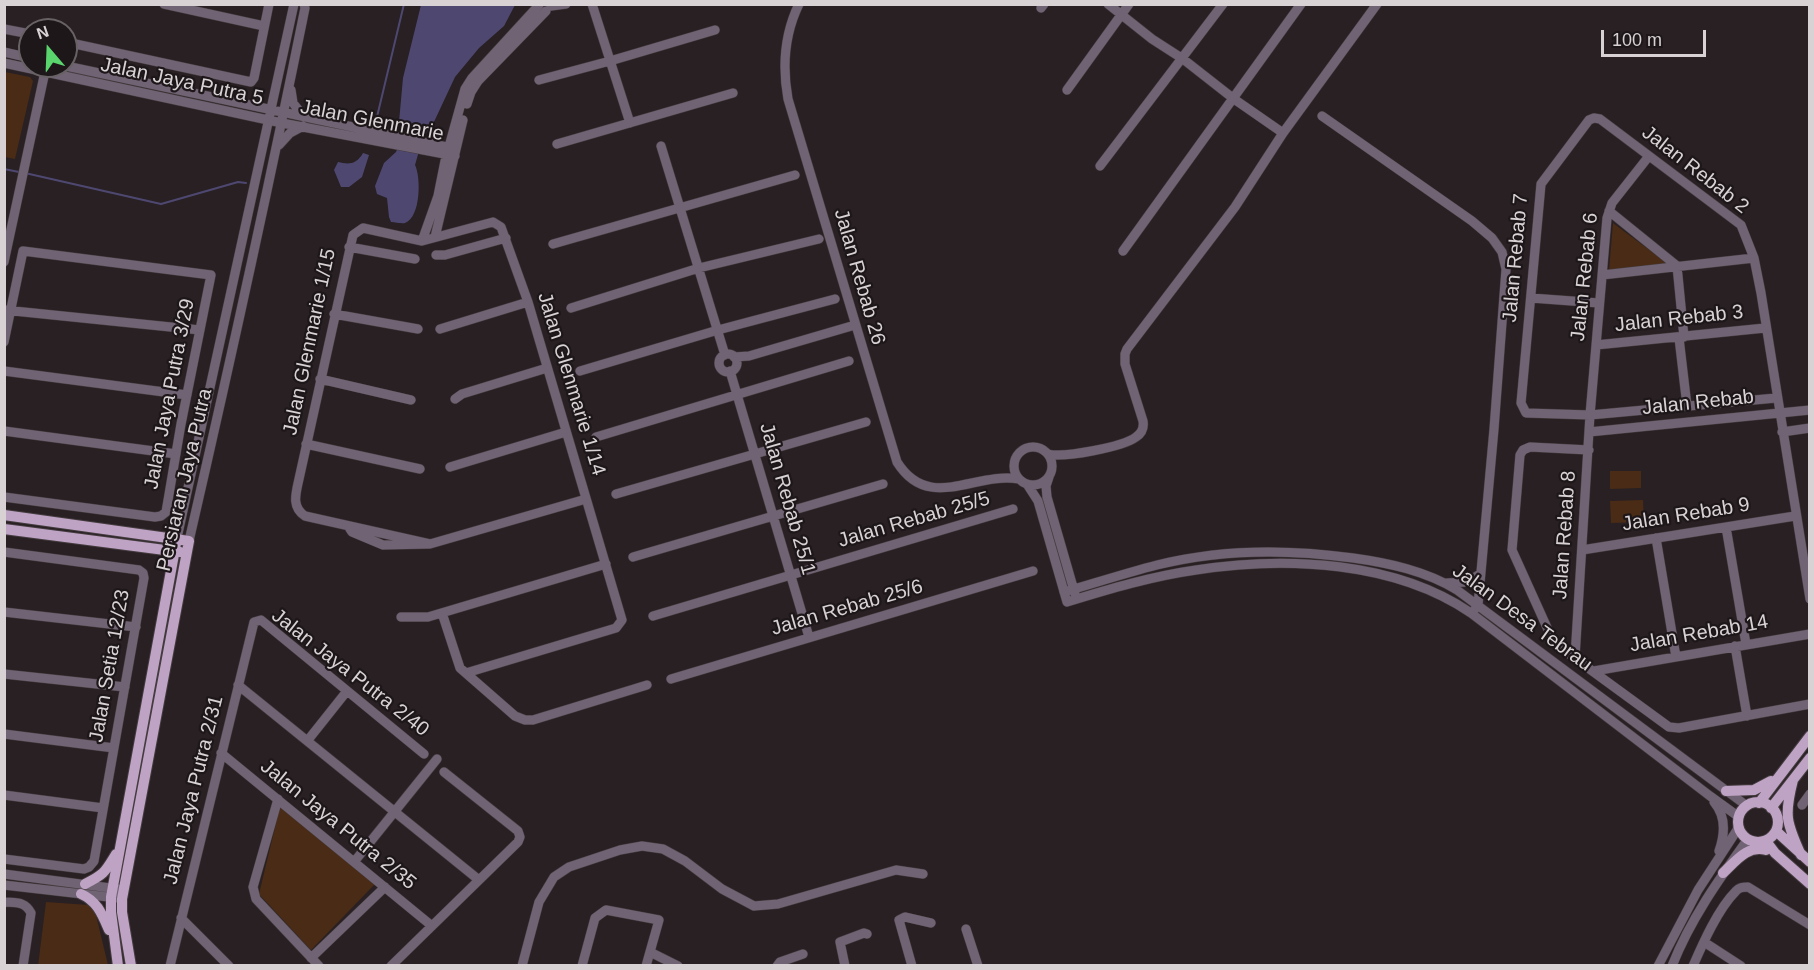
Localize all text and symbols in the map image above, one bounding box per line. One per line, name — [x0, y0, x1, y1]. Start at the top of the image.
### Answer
north arrow — [18, 18, 78, 78]
scale bar — [1604, 18, 1709, 56]
text: N — [34, 22, 51, 42]
text: 100 m — [1612, 30, 1662, 50]
street label: Jalan Jaya Putra 5 — [98, 53, 266, 111]
street label: Jalan Glenmarie — [298, 95, 446, 147]
street label: Jalan Rebab 2 — [1637, 121, 1753, 219]
street label: Jalan Rebab 7 — [1498, 193, 1534, 323]
street label: Jalan Rebab 26 — [828, 206, 890, 348]
street label: Jalan Rebab 6 — [1566, 212, 1604, 342]
street label: Jalan Glenmarie 1/15 — [278, 247, 342, 437]
street label: Jalan Glenmarie 1/14 — [532, 290, 610, 478]
street label: Jalan Jaya Putra 3/29 — [140, 297, 200, 491]
street label: Jalan Rebab 3 — [1614, 300, 1744, 338]
street label: Jalan Rebab — [1641, 385, 1755, 421]
street label: Persiaran Jaya Putra — [152, 386, 218, 574]
street label: Jalan Rebab 25/1 — [754, 420, 820, 578]
street label: Jalan Rebab 8 — [1549, 470, 1581, 600]
street label: Jalan Rebab 25/5 — [835, 487, 993, 553]
street label: Jalan Rebab 9 — [1620, 493, 1752, 537]
street label: Jalan Desa Tebrau — [1447, 559, 1597, 677]
street label: Jalan Rebab 25/6 — [768, 575, 926, 641]
street label: Jalan Setia 12/23 — [85, 588, 135, 744]
street label: Jalan Jaya Putra 2/40 — [266, 604, 434, 742]
street label: Jalan Rebab 14 — [1628, 610, 1770, 658]
street label: Jalan Jaya Putra 2/31 — [159, 693, 229, 887]
street label: Jalan Jaya Putra 2/35 — [255, 755, 421, 895]

